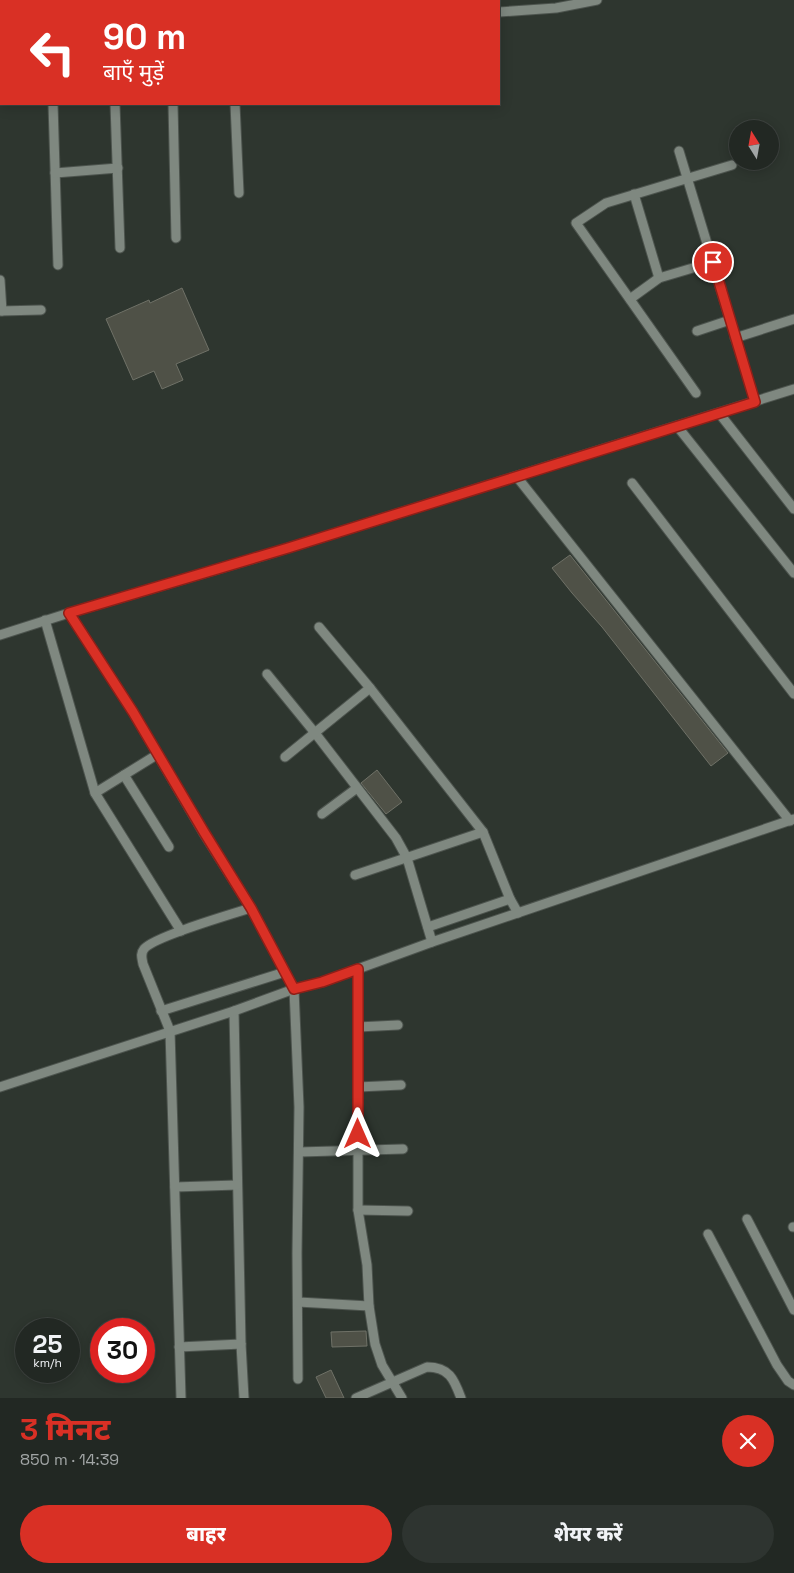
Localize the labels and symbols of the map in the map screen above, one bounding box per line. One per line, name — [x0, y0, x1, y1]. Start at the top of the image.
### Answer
north arrow — [729, 120, 779, 170]
pin — [692, 241, 734, 283]
position arrow — [331, 1107, 383, 1159]
speed limit sign: 30 — [90, 1318, 155, 1383]

